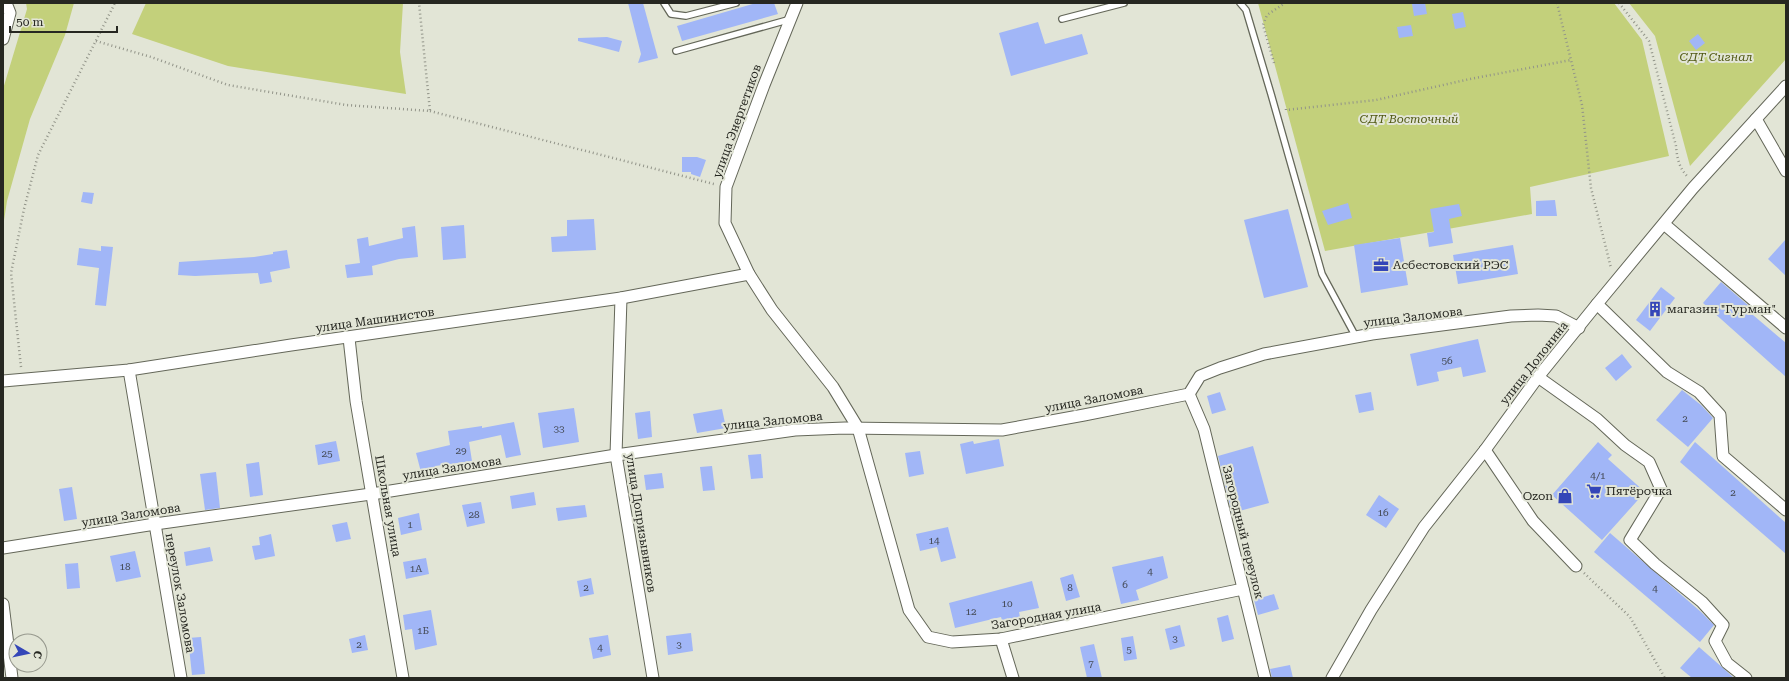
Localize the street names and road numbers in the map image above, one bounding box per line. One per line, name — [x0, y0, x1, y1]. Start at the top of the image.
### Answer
street label: улица Энергетиков — [710, 62, 764, 180]
street label: улица Заломова — [1363, 304, 1464, 330]
street label: улица Машинистов — [315, 305, 435, 335]
street label: улица Долонина — [1497, 318, 1571, 407]
street label: улица Заломова — [1044, 383, 1145, 415]
street label: улица Заломова — [723, 409, 824, 433]
street label: улица Заломова — [402, 453, 503, 483]
street label: улица Допризывников — [623, 453, 659, 594]
street label: Школьная улица — [372, 454, 404, 558]
street label: Загородный переулок — [1220, 464, 1266, 601]
street label: улица Заломова — [81, 500, 182, 530]
street label: переулок Заломова — [163, 532, 197, 654]
street label: Загородная улица — [990, 599, 1103, 633]

